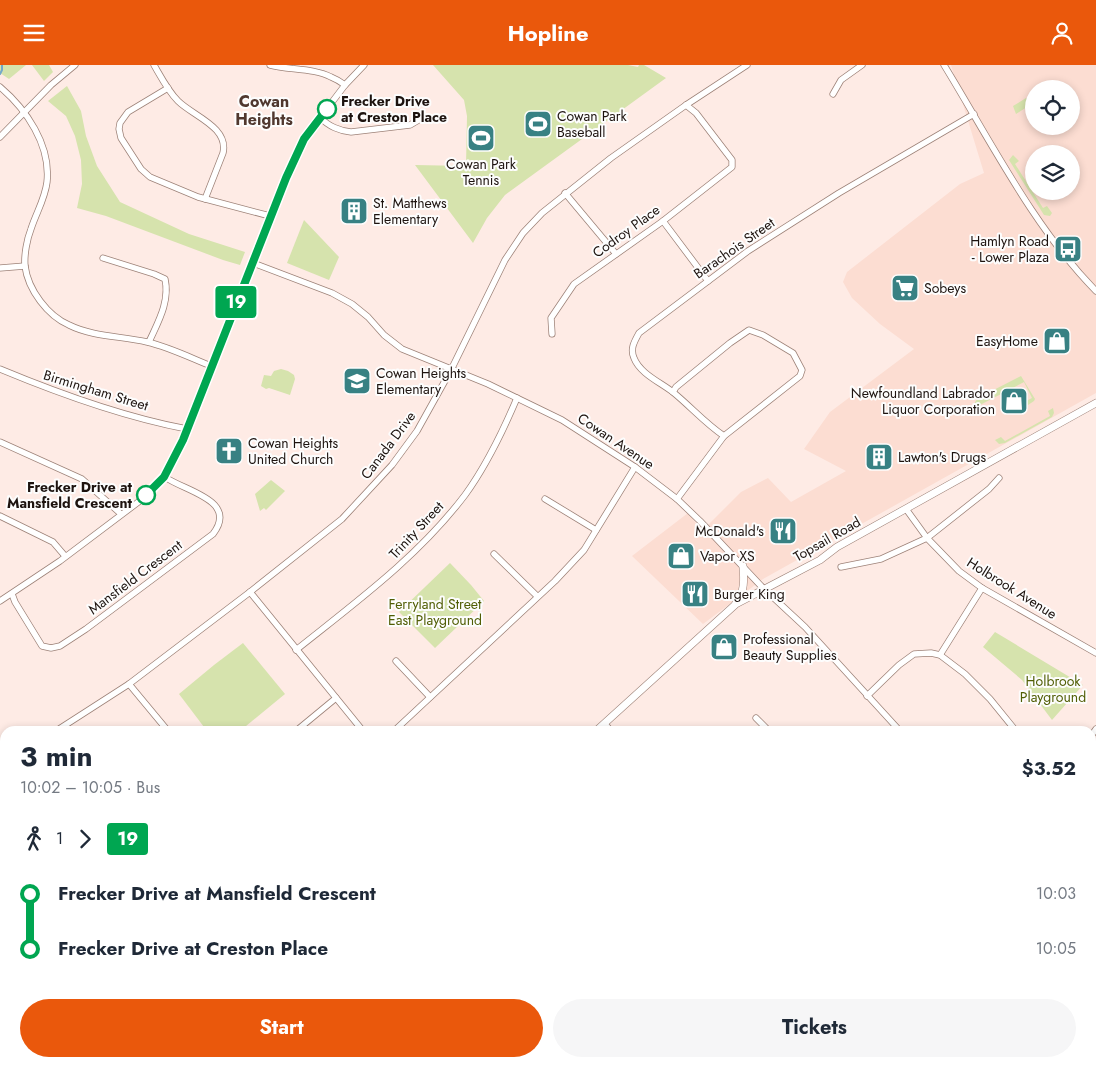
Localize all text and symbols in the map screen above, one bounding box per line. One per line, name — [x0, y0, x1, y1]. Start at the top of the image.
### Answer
text: Hopline — [507, 17, 589, 49]
icon: menu — [20, 19, 48, 47]
icon: person — [1048, 19, 1076, 47]
map controls — [1025, 80, 1080, 200]
button: locate — [1025, 80, 1080, 135]
district label: Cowan Heights — [235, 90, 293, 131]
place label: Frecker Drive at Creston Place — [341, 91, 447, 127]
marker: Frecker Drive at Creston Place — [317, 99, 337, 119]
place label: Cowan Park Baseball — [557, 106, 628, 142]
sports icon: Cowan Park Baseball — [523, 109, 553, 139]
sports icon: Cowan Park Tennis — [466, 123, 496, 153]
button: layers — [1025, 145, 1080, 200]
place label: Cowan Park Tennis — [446, 154, 517, 190]
place label: St. Matthews Elementary — [373, 193, 447, 229]
building icon: St. Matthews Elementary — [339, 196, 369, 226]
street label: Codroy Place — [588, 200, 664, 262]
street label: Barachois Street — [689, 212, 779, 283]
place label: Hamlyn Road - Lower Plaza — [970, 231, 1049, 267]
bus stop icon: Hamlyn Road - Lower Plaza — [1053, 234, 1083, 264]
supermarket icon: Sobeys — [890, 273, 920, 303]
place label: Sobeys — [924, 278, 966, 298]
line badge: 19 — [214, 286, 258, 318]
text: 19 — [225, 289, 247, 315]
shop icon: EasyHome — [1042, 326, 1072, 356]
place label: EasyHome — [976, 331, 1038, 351]
place label: Cowan Heights Elementary — [376, 363, 466, 399]
street label: Birmingham Street — [41, 365, 152, 416]
school or university icon: Cowan Heights Elementary — [342, 366, 372, 396]
place label: Newfoundland Labrador Liquor Corporation — [851, 383, 995, 419]
shop icon: Newfoundland Labrador Liquor Corporation — [999, 386, 1029, 416]
street label: Canada Drive — [356, 407, 420, 483]
street label: Cowan Avenue — [574, 408, 658, 474]
place label: Cowan Heights United Church — [248, 433, 338, 469]
church icon: Cowan Heights United Church — [214, 436, 244, 466]
building icon: Lawton's Drugs — [864, 442, 894, 472]
place label: Lawton's Drugs — [898, 447, 987, 467]
place label: Frecker Drive at Mansfield Crescent — [7, 477, 133, 513]
marker: Frecker Drive at Mansfield Crescent — [136, 485, 156, 505]
street label: Trinity Street — [384, 496, 448, 563]
street label: Topsail Road — [790, 512, 864, 566]
restaurant icon: McDonald's — [768, 516, 798, 546]
place label: McDonald's — [695, 521, 764, 541]
street label: Mansfield Crescent — [84, 535, 187, 619]
shop icon: Vapor XS — [666, 541, 696, 571]
place label: Vapor XS — [700, 546, 755, 566]
street label: Holbrook Avenue — [963, 552, 1061, 624]
restaurant icon: Burger King — [680, 579, 710, 609]
place label: Burger King — [714, 584, 785, 604]
park label: Ferryland Street East Playground — [388, 594, 482, 630]
place label: Professional Beauty Supplies — [743, 629, 837, 665]
shop icon: Professional Beauty Supplies — [709, 632, 739, 662]
park label: Holbrook Playground — [1020, 671, 1086, 707]
text: 3 min — [20, 736, 93, 777]
text: $3.52 — [1022, 755, 1076, 782]
text: 10:02 – 10:05 · Bus — [20, 776, 160, 799]
icon: walk — [20, 825, 48, 853]
icon: forward — [71, 825, 99, 853]
text: 19 — [117, 826, 138, 852]
text: 1 — [56, 827, 63, 850]
text: Frecker Drive at Mansfield Crescent — [58, 880, 376, 907]
text: 10:03 — [1036, 882, 1076, 905]
text: Frecker Drive at Creston Place — [58, 935, 328, 962]
text: 10:05 — [1036, 937, 1076, 960]
button: Start — [20, 999, 543, 1057]
button: Tickets — [553, 999, 1076, 1057]

